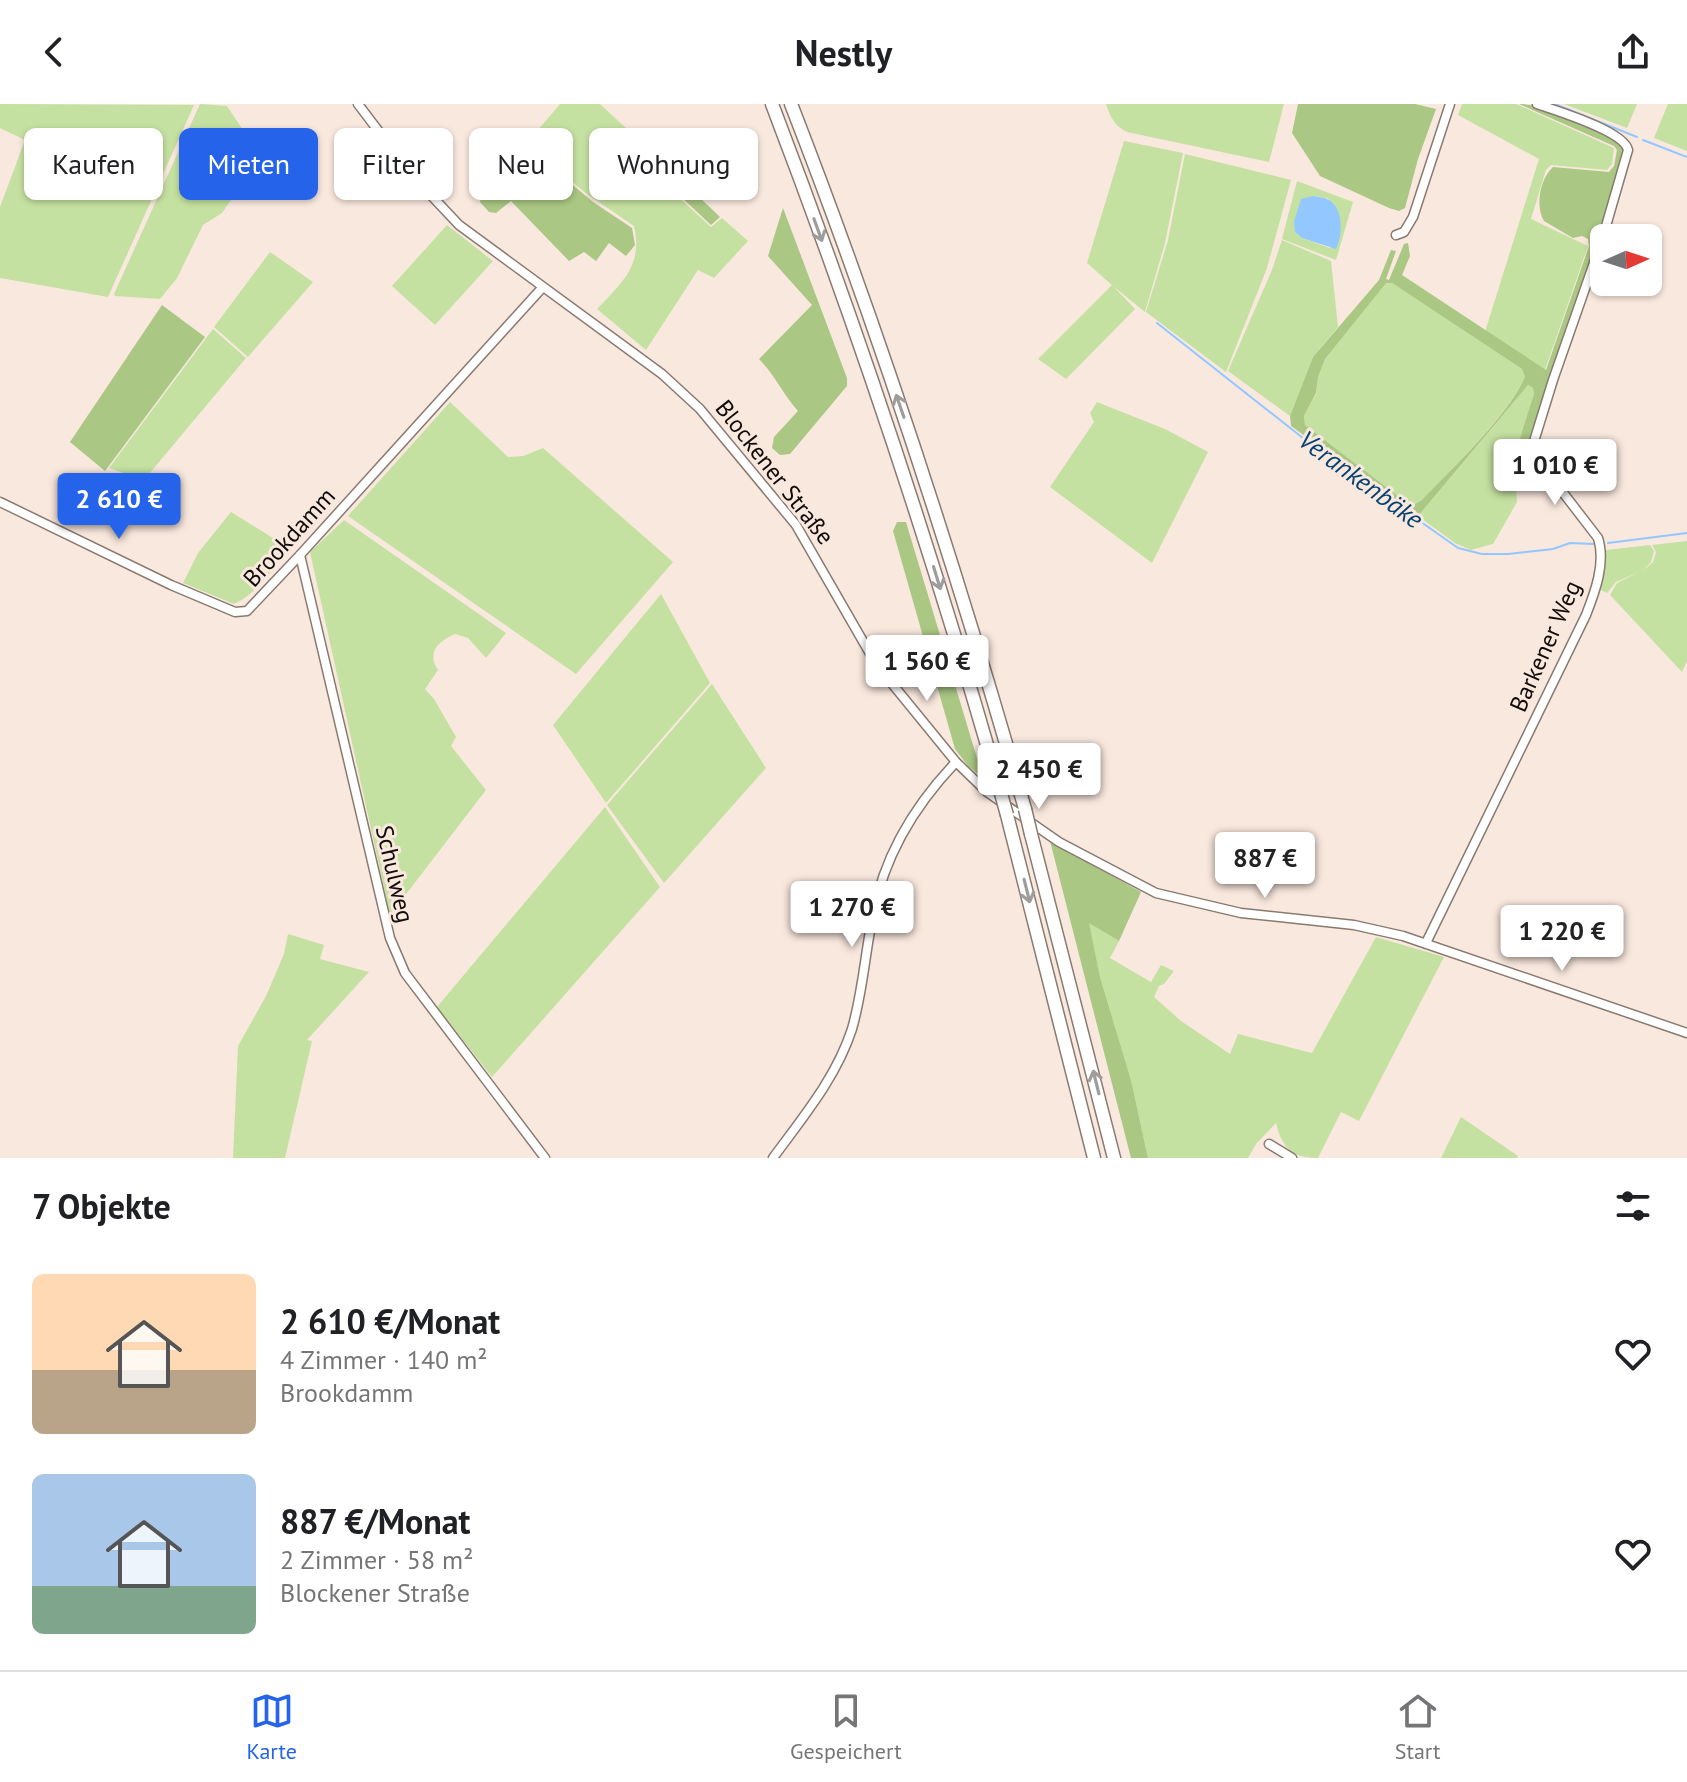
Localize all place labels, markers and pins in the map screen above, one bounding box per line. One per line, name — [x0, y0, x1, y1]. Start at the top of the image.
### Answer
pin: 1 010 € — [1481, 439, 1629, 507]
pin: 2 610 € — [45, 473, 193, 541]
pin: 1 560 € — [853, 635, 1001, 703]
pin: 2 450 € — [965, 743, 1113, 811]
pin: 887 € — [1209, 832, 1321, 900]
pin: 1 270 € — [778, 881, 926, 949]
pin: 1 220 € — [1488, 905, 1636, 973]

